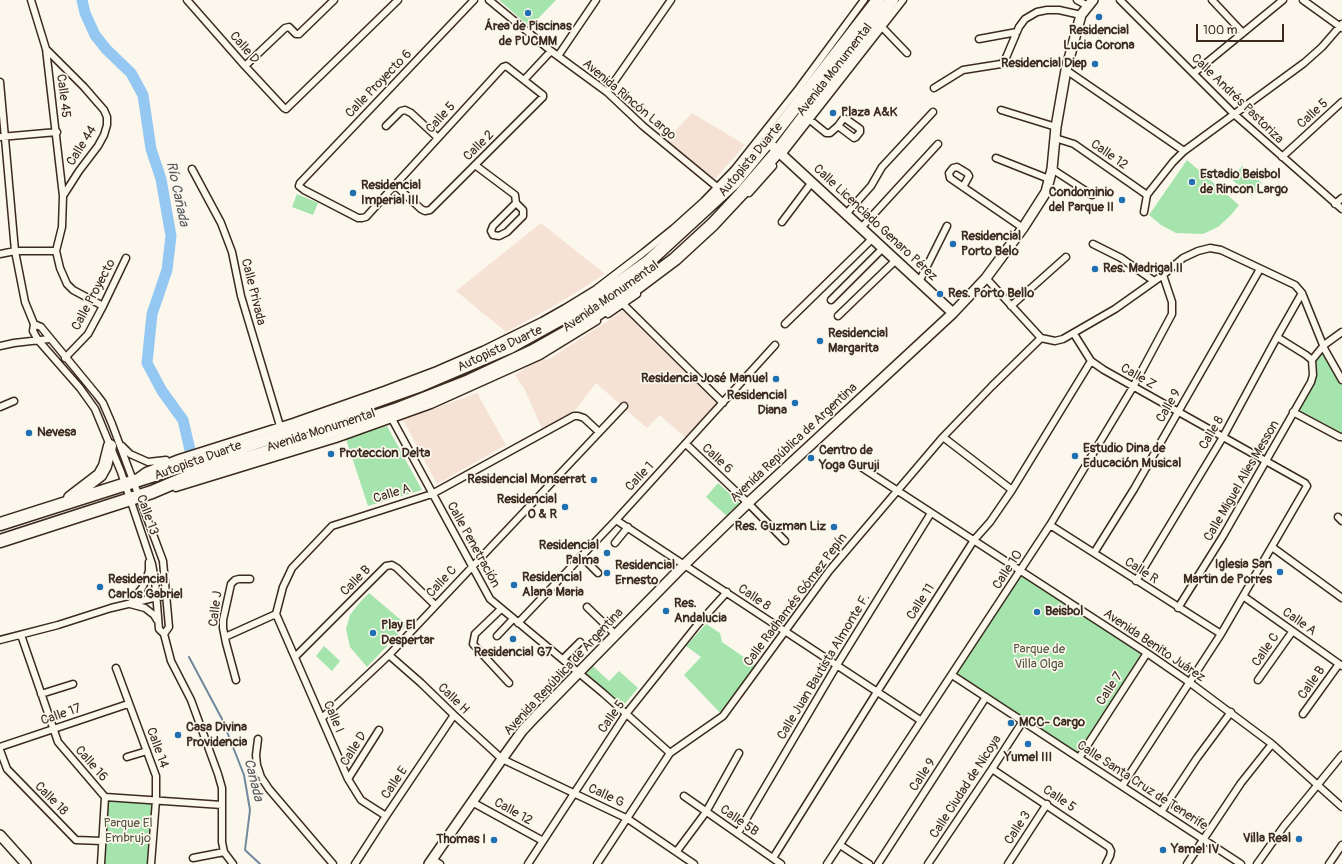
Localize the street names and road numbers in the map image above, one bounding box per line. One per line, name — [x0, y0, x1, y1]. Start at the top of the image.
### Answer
street label: Avenida Monumental — [794, 20, 876, 120]
street label: Calle D — [226, 29, 262, 67]
street label: Calle Proyecto 6 — [343, 47, 415, 121]
street label: Calle Andrés Pastoriza — [1188, 51, 1286, 147]
street label: Avenida Rincón Largo — [579, 56, 679, 144]
street label: Calle 45 — [53, 73, 73, 119]
street label: Calle 5 — [1294, 96, 1332, 132]
street label: Calle 5 — [423, 99, 459, 137]
street label: Autopista Duarte — [715, 120, 787, 200]
street label: Calle 44 — [64, 123, 100, 169]
street label: Calle 2 — [460, 127, 498, 165]
street label: Calle 12 — [1087, 137, 1131, 173]
street label: Calle Licenciado Genaro Pérez — [810, 161, 940, 285]
street label: Calle Proyecto — [69, 257, 119, 333]
street label: Calle Privada — [237, 257, 269, 327]
street label: Avenida Monumental — [560, 258, 662, 336]
street label: Autopista Duarte — [455, 323, 545, 375]
street label: Calle Z — [1117, 361, 1159, 393]
street label: Avenida República de Argentina — [727, 380, 861, 506]
street label: Calle 9 — [1153, 386, 1185, 426]
street label: Avenida Monumental — [265, 406, 377, 456]
street label: Calle 8 — [1196, 413, 1228, 453]
street label: Calle Miguel Alies Messon — [1201, 418, 1283, 544]
street label: Autopista Duarte — [152, 438, 244, 484]
street label: Calle 6 — [698, 441, 736, 477]
street label: Calle 1 — [623, 459, 657, 495]
street label: Calle A — [372, 481, 412, 507]
street label: Calle 13 — [133, 493, 161, 537]
street label: Calle Penetración — [443, 499, 503, 591]
street label: Calle Radhamés Gómez Pepín — [741, 530, 851, 670]
street label: Calle 10 — [990, 548, 1026, 592]
street label: Calle R — [1121, 554, 1161, 588]
street label: Calle B — [337, 562, 375, 600]
street label: Calle C — [424, 563, 460, 601]
street label: Calle 8 — [735, 581, 773, 615]
street label: Calle 11 — [904, 581, 938, 623]
street label: Calle J — [206, 590, 226, 628]
street label: Calle Juan Bautista Almonte F. — [774, 591, 874, 743]
street label: Avenida República de Argentina — [501, 605, 627, 739]
street label: Calle A — [1279, 605, 1319, 639]
street label: Avenida Benito Juárez — [1100, 606, 1208, 686]
street label: Calle C — [1249, 630, 1283, 670]
street label: Calle B — [1295, 663, 1329, 703]
street label: Calle 7 — [1094, 670, 1126, 708]
street label: Calle H — [434, 680, 472, 718]
street label: Calle 5 — [595, 698, 629, 736]
street label: Calle I — [319, 699, 347, 735]
street label: Calle 17 — [39, 701, 83, 729]
street label: Calle 14 — [142, 726, 172, 770]
street label: Calle D — [337, 729, 371, 769]
street label: Calle Ciudad de Nicoya — [927, 732, 1005, 842]
street label: Calle Santa Cruz de Tenerife — [1074, 738, 1210, 834]
street label: Calle 16 — [71, 743, 111, 785]
street label: Calle 9 — [907, 756, 939, 794]
street label: Calle E — [378, 764, 412, 802]
street label: Calle 18 — [31, 779, 71, 819]
street label: Calle G — [585, 781, 627, 811]
street label: Calle 5 — [1039, 782, 1079, 816]
street label: Calle 12 — [491, 795, 535, 829]
street label: Calle 5B — [717, 802, 761, 840]
street label: Calle 3 — [1001, 808, 1035, 848]

